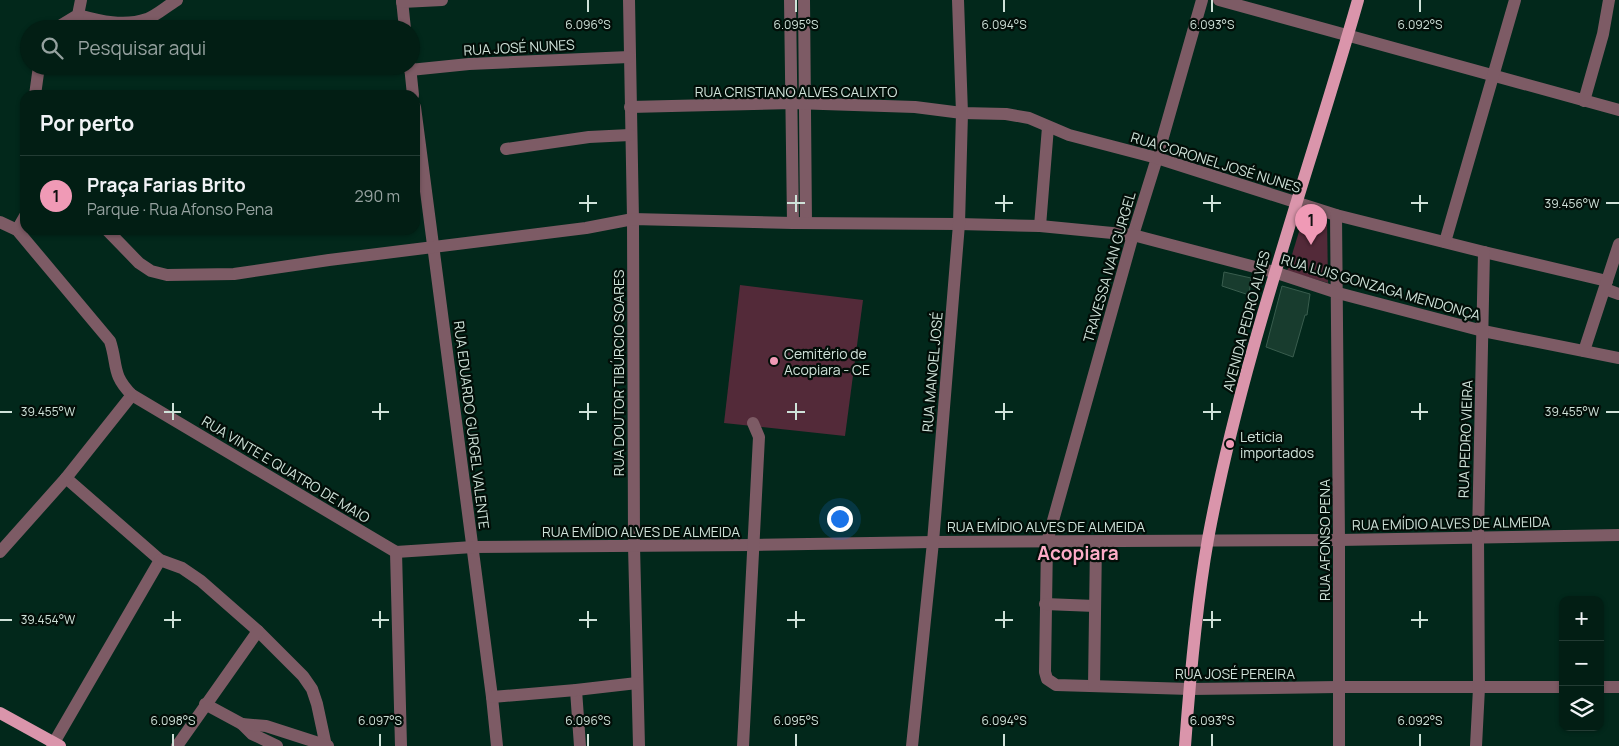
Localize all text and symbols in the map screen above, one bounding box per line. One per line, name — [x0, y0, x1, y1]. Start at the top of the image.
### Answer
text: 6.096°S — [565, 16, 611, 33]
text: 6.095°S — [774, 16, 818, 33]
text: 6.094°S — [981, 16, 1027, 33]
text: 6.093°S — [1190, 16, 1234, 33]
text: 6.092°S — [1398, 16, 1442, 33]
search box — [20, 20, 420, 75]
icon: search — [38, 34, 66, 62]
text: Pesquisar aqui — [78, 35, 206, 61]
street label: RUA JOSÉ NUNES — [463, 35, 575, 59]
street label: RUA CRISTIANO ALVES CALIXTO — [695, 82, 897, 101]
text: Por perto — [40, 109, 134, 137]
street label: RUA CORONEL JOSÉ NUNES — [1129, 127, 1304, 197]
text: Praça Farias Brito — [87, 172, 246, 198]
text: 1 — [52, 185, 60, 207]
text: 290 m — [354, 185, 400, 207]
street label: TRAVESSA IVAN GURGEL — [1078, 190, 1140, 344]
text: 39.456°W — [1545, 195, 1600, 212]
text: Parque · Rua Afonso Pena — [87, 198, 273, 220]
pin: 1 — [1295, 204, 1327, 245]
street label: AVENIDA PEDRO ALVES — [1218, 248, 1274, 394]
street label: RUA LUIS GONZAGA MENDONÇA — [1279, 249, 1483, 325]
street label: RUA DOUTOR TIBÚRCIO SOARES — [609, 269, 628, 476]
street label: RUA MANOEL JOSÉ — [917, 311, 947, 433]
street label: RUA EDUARDO GURGEL VALENTE — [450, 320, 494, 530]
place label: Cemitério de Acopiara - CE — [784, 344, 870, 379]
marker: Cemitério de Acopiara - CE — [768, 355, 780, 367]
street label: RUA PEDRO VIEIRA — [1453, 379, 1477, 498]
text: 39.455°W — [21, 403, 76, 420]
text: 39.455°W — [1545, 403, 1600, 420]
street label: RUA VINTE E QUATRO DE MAIO — [198, 411, 374, 527]
place label: Leticia importados — [1240, 427, 1314, 462]
marker: Leticia importados — [1224, 438, 1236, 450]
street label: RUA AFONSO PENA — [1315, 479, 1334, 601]
your location — [827, 506, 853, 532]
street label: RUA EMÍDIO ALVES DE ALMEIDA — [1352, 512, 1550, 534]
street label: RUA EMÍDIO ALVES DE ALMEIDA — [947, 517, 1145, 536]
street label: RUA EMÍDIO ALVES DE ALMEIDA — [542, 522, 740, 541]
district label: Acopiara — [1037, 540, 1119, 566]
map controls — [1559, 596, 1604, 731]
button: + — [1559, 596, 1604, 641]
text: 39.454°W — [21, 611, 76, 628]
button: − — [1559, 641, 1604, 686]
street label: RUA JOSÉ PEREIRA — [1175, 664, 1295, 683]
button: layers — [1559, 686, 1604, 731]
text: 6.098°S — [150, 712, 196, 729]
text: 6.097°S — [358, 712, 402, 729]
text: 6.096°S — [565, 712, 611, 729]
text: 6.095°S — [774, 712, 818, 729]
text: 6.094°S — [981, 712, 1027, 729]
text: 6.093°S — [1190, 712, 1234, 729]
text: 6.092°S — [1398, 712, 1442, 729]

